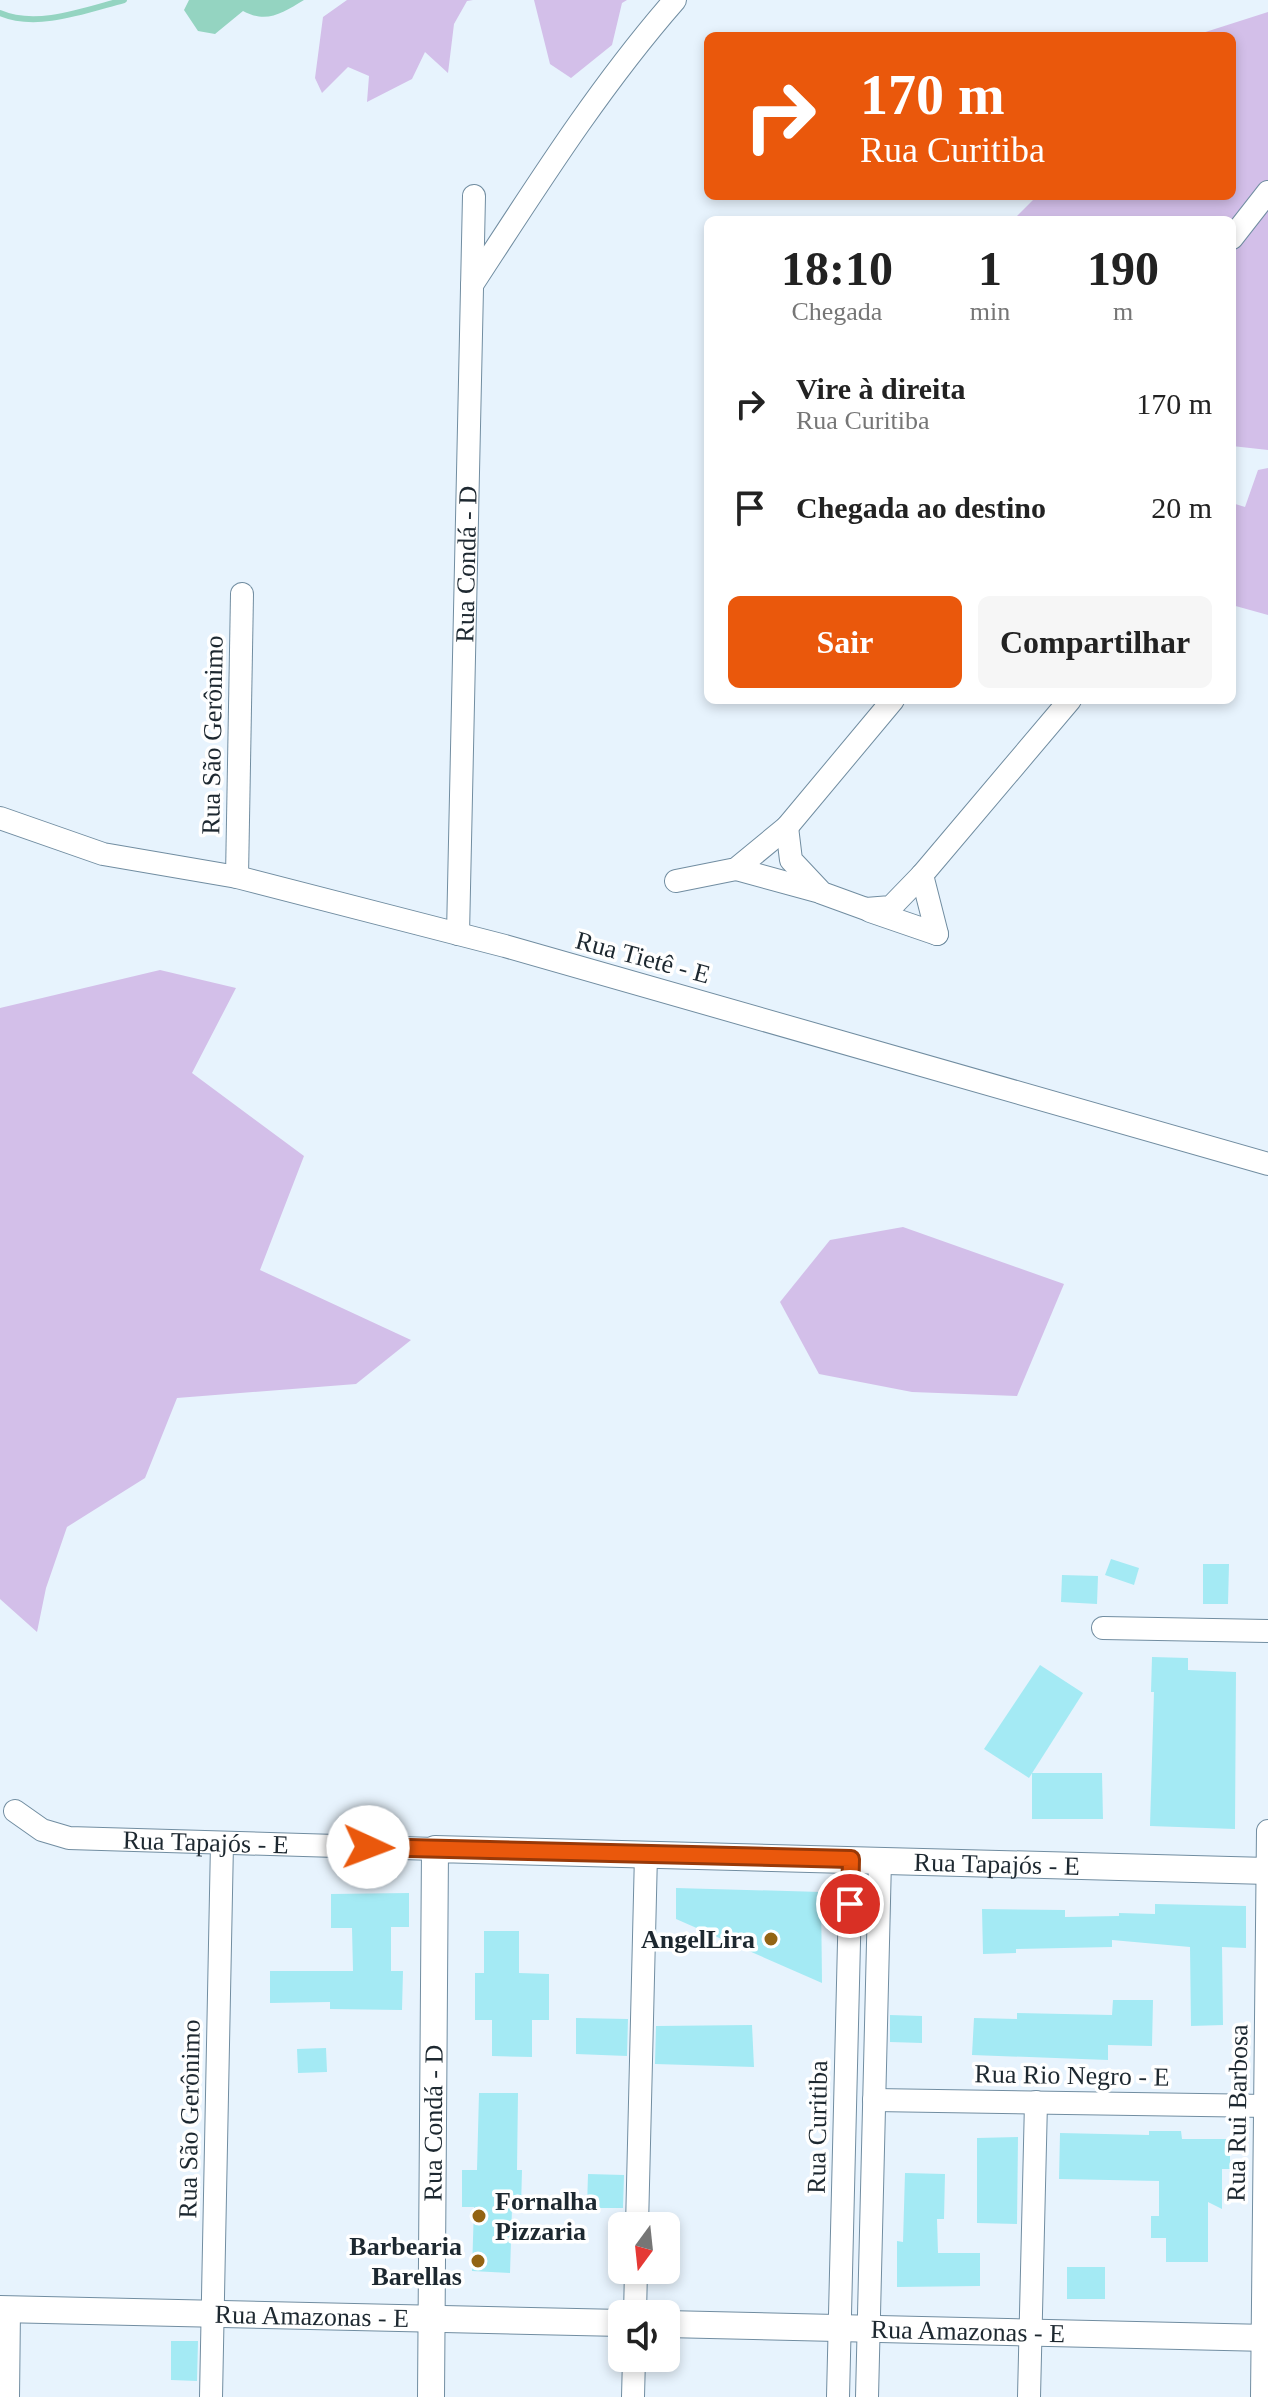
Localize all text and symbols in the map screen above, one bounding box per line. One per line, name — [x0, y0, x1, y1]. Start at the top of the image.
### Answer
icon: right — [728, 64, 832, 168]
text: 170 m — [860, 64, 1005, 126]
text: Rua Curitiba — [860, 130, 1045, 170]
text: 18:10 — [781, 242, 893, 295]
text: 1 — [978, 242, 1002, 295]
text: 190 — [1087, 242, 1159, 295]
text: Chegada — [791, 297, 882, 326]
text: min — [970, 297, 1010, 326]
text: m — [1113, 297, 1133, 326]
text: Vire à direita — [796, 372, 965, 405]
icon: right — [728, 382, 772, 426]
text: 170 m — [1136, 387, 1212, 420]
text: Rua Curitiba — [796, 406, 930, 435]
street label: Rua Condá - D — [450, 485, 483, 643]
icon: arrive — [728, 486, 772, 530]
text: Chegada ao destino — [796, 491, 1046, 524]
text: 20 m — [1151, 491, 1212, 524]
button: Sair — [728, 596, 962, 688]
button: Compartilhar — [978, 596, 1212, 688]
street label: Rua São Gerônimo — [196, 635, 229, 835]
street label: Rua Tietê - E — [572, 926, 713, 989]
position arrow — [326, 1805, 410, 1889]
street label: Rua Tapajós - E — [122, 1826, 289, 1860]
street label: Rua Tapajós - E — [913, 1848, 1080, 1881]
pin — [816, 1870, 884, 1938]
icon: arrive — [828, 1882, 872, 1926]
place label: AngelLira — [641, 1925, 755, 1954]
marker: AngelLira — [762, 1930, 780, 1948]
street label: Rua São Gerônimo — [173, 2019, 206, 2219]
street label: Rua Rui Barbosa — [1221, 2023, 1254, 2202]
street label: Rua Condá - D — [418, 2045, 449, 2201]
street label: Rua Rio Negro - E — [974, 2059, 1170, 2092]
street label: Rua Curitiba — [802, 2060, 833, 2194]
place label: Fornalha Pizzaria — [495, 2187, 598, 2246]
marker: Fornalha Pizzaria — [470, 2207, 488, 2225]
north arrow — [608, 2212, 680, 2284]
map controls — [608, 2212, 680, 2372]
place label: Barbearia Barellas — [349, 2232, 462, 2291]
marker: Barbearia Barellas — [469, 2252, 487, 2270]
street label: Rua Amazonas - E — [214, 2300, 409, 2333]
button: sound — [608, 2300, 680, 2372]
street label: Rua Amazonas - E — [870, 2315, 1065, 2348]

